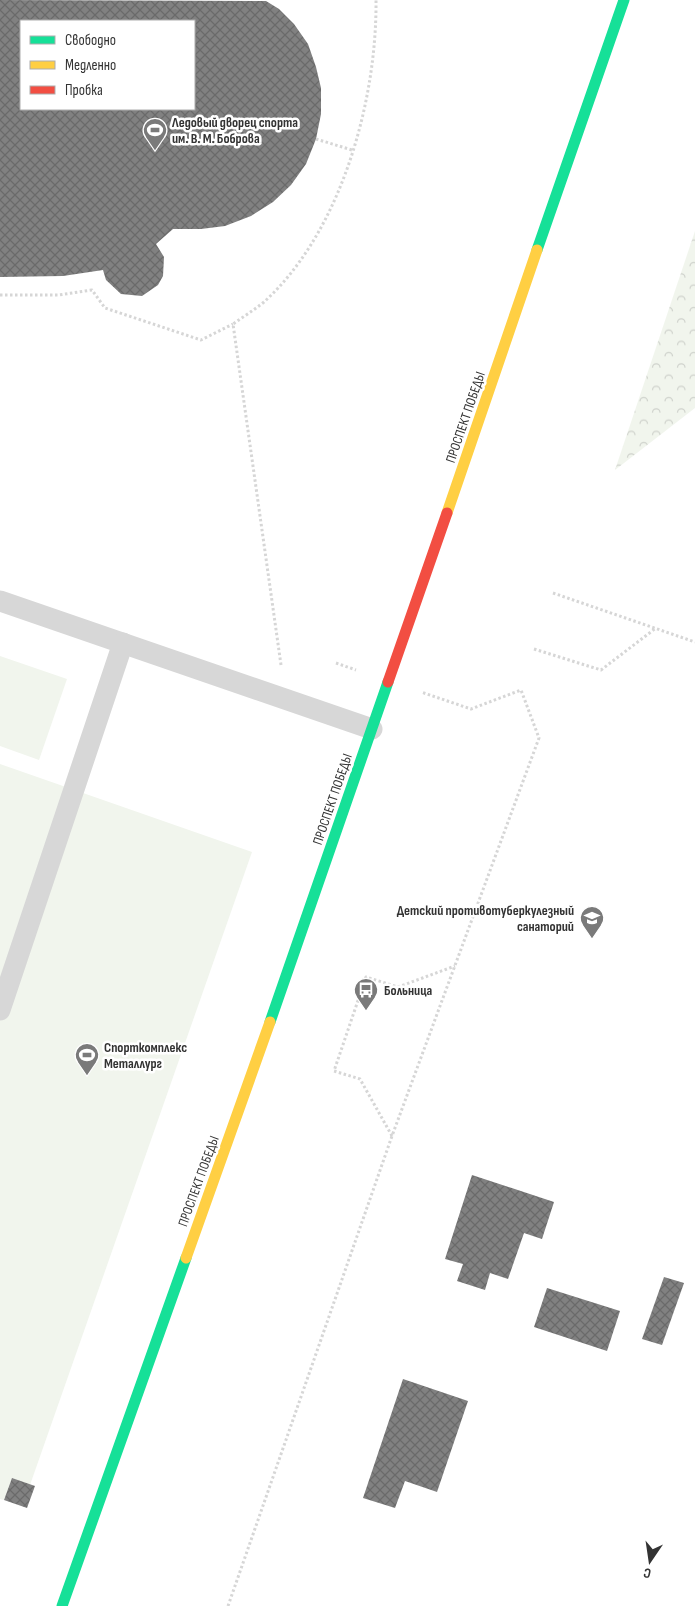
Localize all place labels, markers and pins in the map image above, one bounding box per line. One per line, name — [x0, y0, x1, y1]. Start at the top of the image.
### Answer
place label: Ледовый дворец спорта им. В. М. Боброва — [171, 114, 298, 147]
sports icon: Ледовый дворец спорта им. В. М. Боброва — [142, 117, 168, 151]
place label: Детский противотуберкулезный санаторий — [397, 902, 574, 935]
school or university icon: Детский противотуберкулезный санаторий — [579, 905, 605, 939]
bus stop icon: Больница — [353, 977, 379, 1011]
place label: Больница — [384, 982, 433, 999]
place label: Спорткомплекс Металлург — [104, 1039, 187, 1072]
sports icon: Спорткомплекс Металлург — [74, 1042, 100, 1076]

